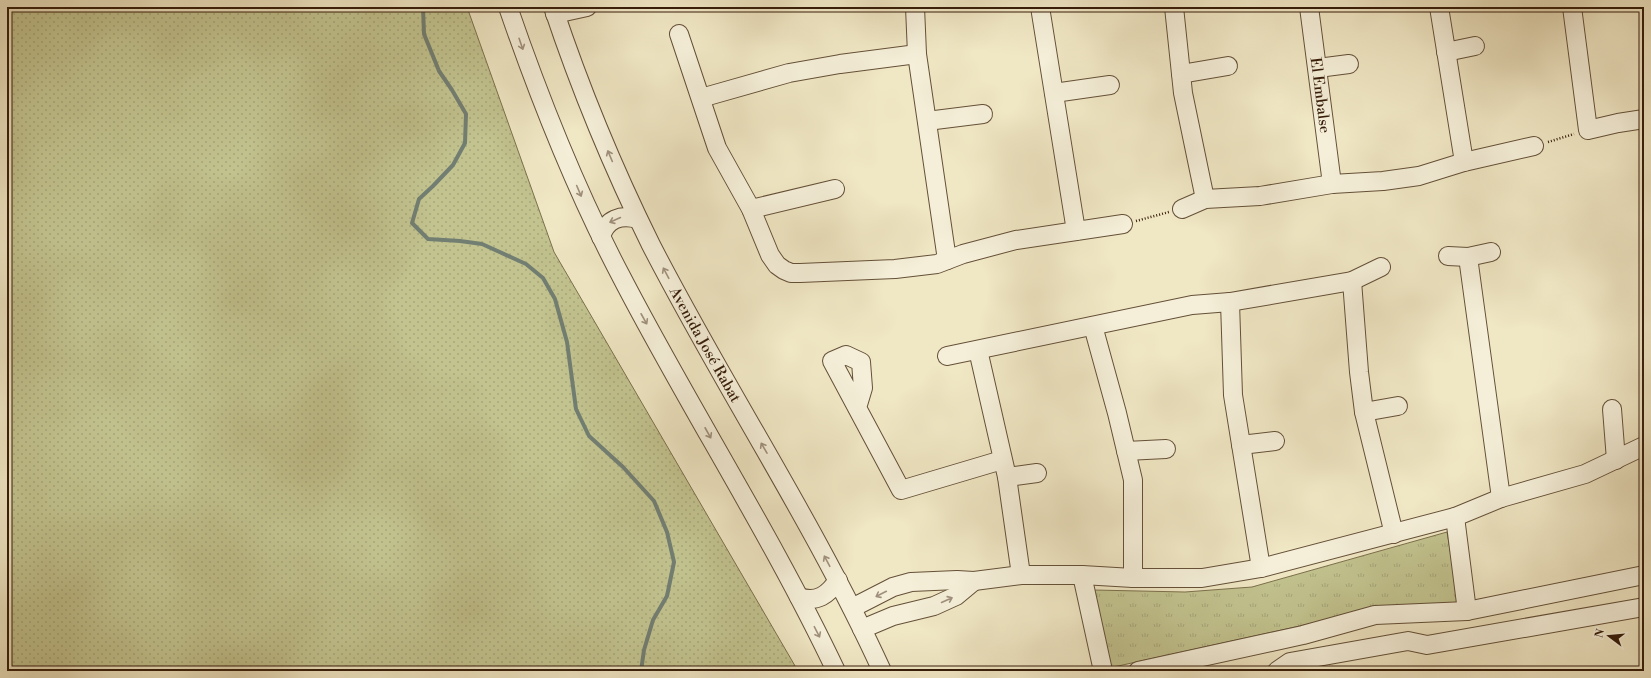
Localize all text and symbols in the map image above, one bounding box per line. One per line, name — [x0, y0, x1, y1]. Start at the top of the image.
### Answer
one-way arrow — [518, 37, 525, 50]
street label: El Embalse — [1306, 56, 1335, 134]
one-way arrow — [606, 150, 613, 162]
one-way arrow — [576, 184, 583, 196]
one-way arrow — [610, 216, 622, 224]
one-way arrow — [662, 267, 670, 279]
street label: Avenida José Rabat — [665, 283, 746, 406]
one-way arrow — [641, 313, 648, 325]
one-way arrow — [704, 426, 712, 438]
one-way arrow — [759, 442, 767, 454]
one-way arrow — [823, 555, 831, 567]
one-way arrow — [875, 590, 887, 598]
one-way arrow — [940, 596, 952, 604]
north arrow — [1589, 616, 1629, 656]
one-way arrow — [814, 625, 821, 637]
text: N — [1592, 627, 1608, 640]

